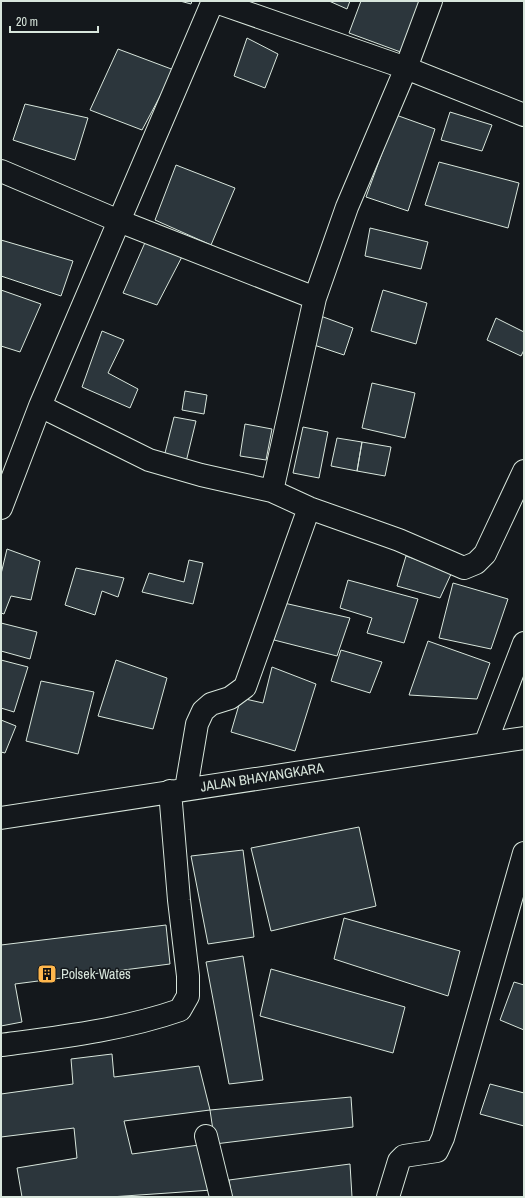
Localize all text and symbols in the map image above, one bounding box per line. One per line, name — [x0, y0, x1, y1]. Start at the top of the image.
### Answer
scale bar — [10, 8, 98, 34]
text: 20 m — [16, 14, 38, 30]
street label: JALAN BHAYANGKARA — [199, 758, 325, 796]
building icon: Polsek Wates — [36, 963, 58, 985]
place label: Polsek Wates — [61, 965, 131, 983]

